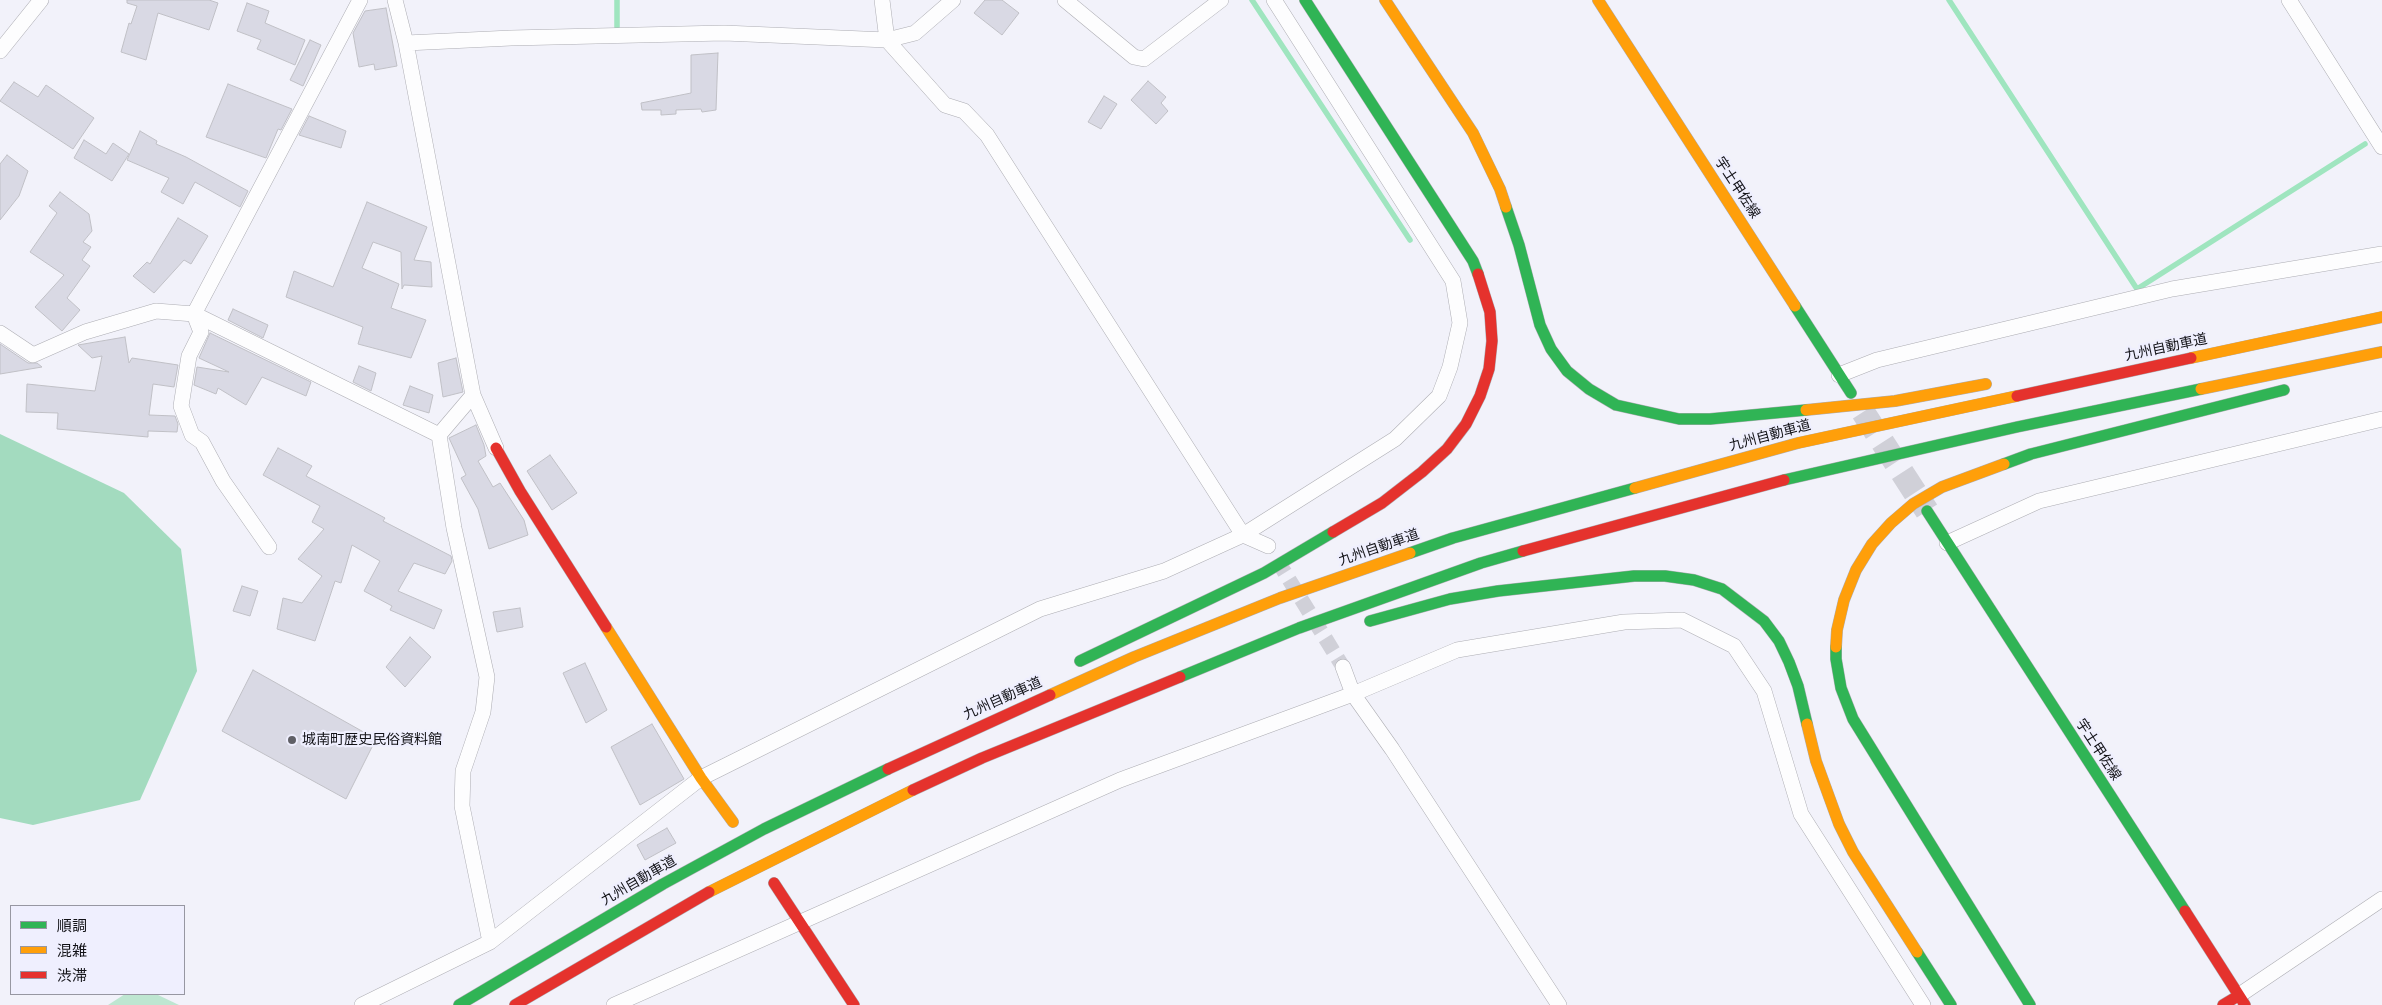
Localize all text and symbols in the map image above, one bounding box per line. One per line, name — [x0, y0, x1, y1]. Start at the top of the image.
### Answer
street label: 宇土甲佐線 — [1711, 154, 1763, 222]
street label: 九州自動車道 — [2123, 331, 2209, 365]
street label: 九州自動車道 — [1727, 417, 1813, 455]
street label: 九州自動車道 — [1337, 526, 1421, 570]
street label: 九州自動車道 — [961, 674, 1045, 724]
street label: 宇土甲佐線 — [2072, 716, 2124, 784]
place label: 城南町歴史民俗資料館 — [302, 732, 442, 748]
marker: 城南町歴史民俗資料館 — [286, 734, 298, 746]
street label: 九州自動車道 — [598, 853, 680, 909]
legend — [10, 905, 185, 995]
text: 順調 — [57, 917, 87, 935]
text: 混雑 — [57, 942, 87, 960]
text: 渋滞 — [57, 967, 87, 985]

